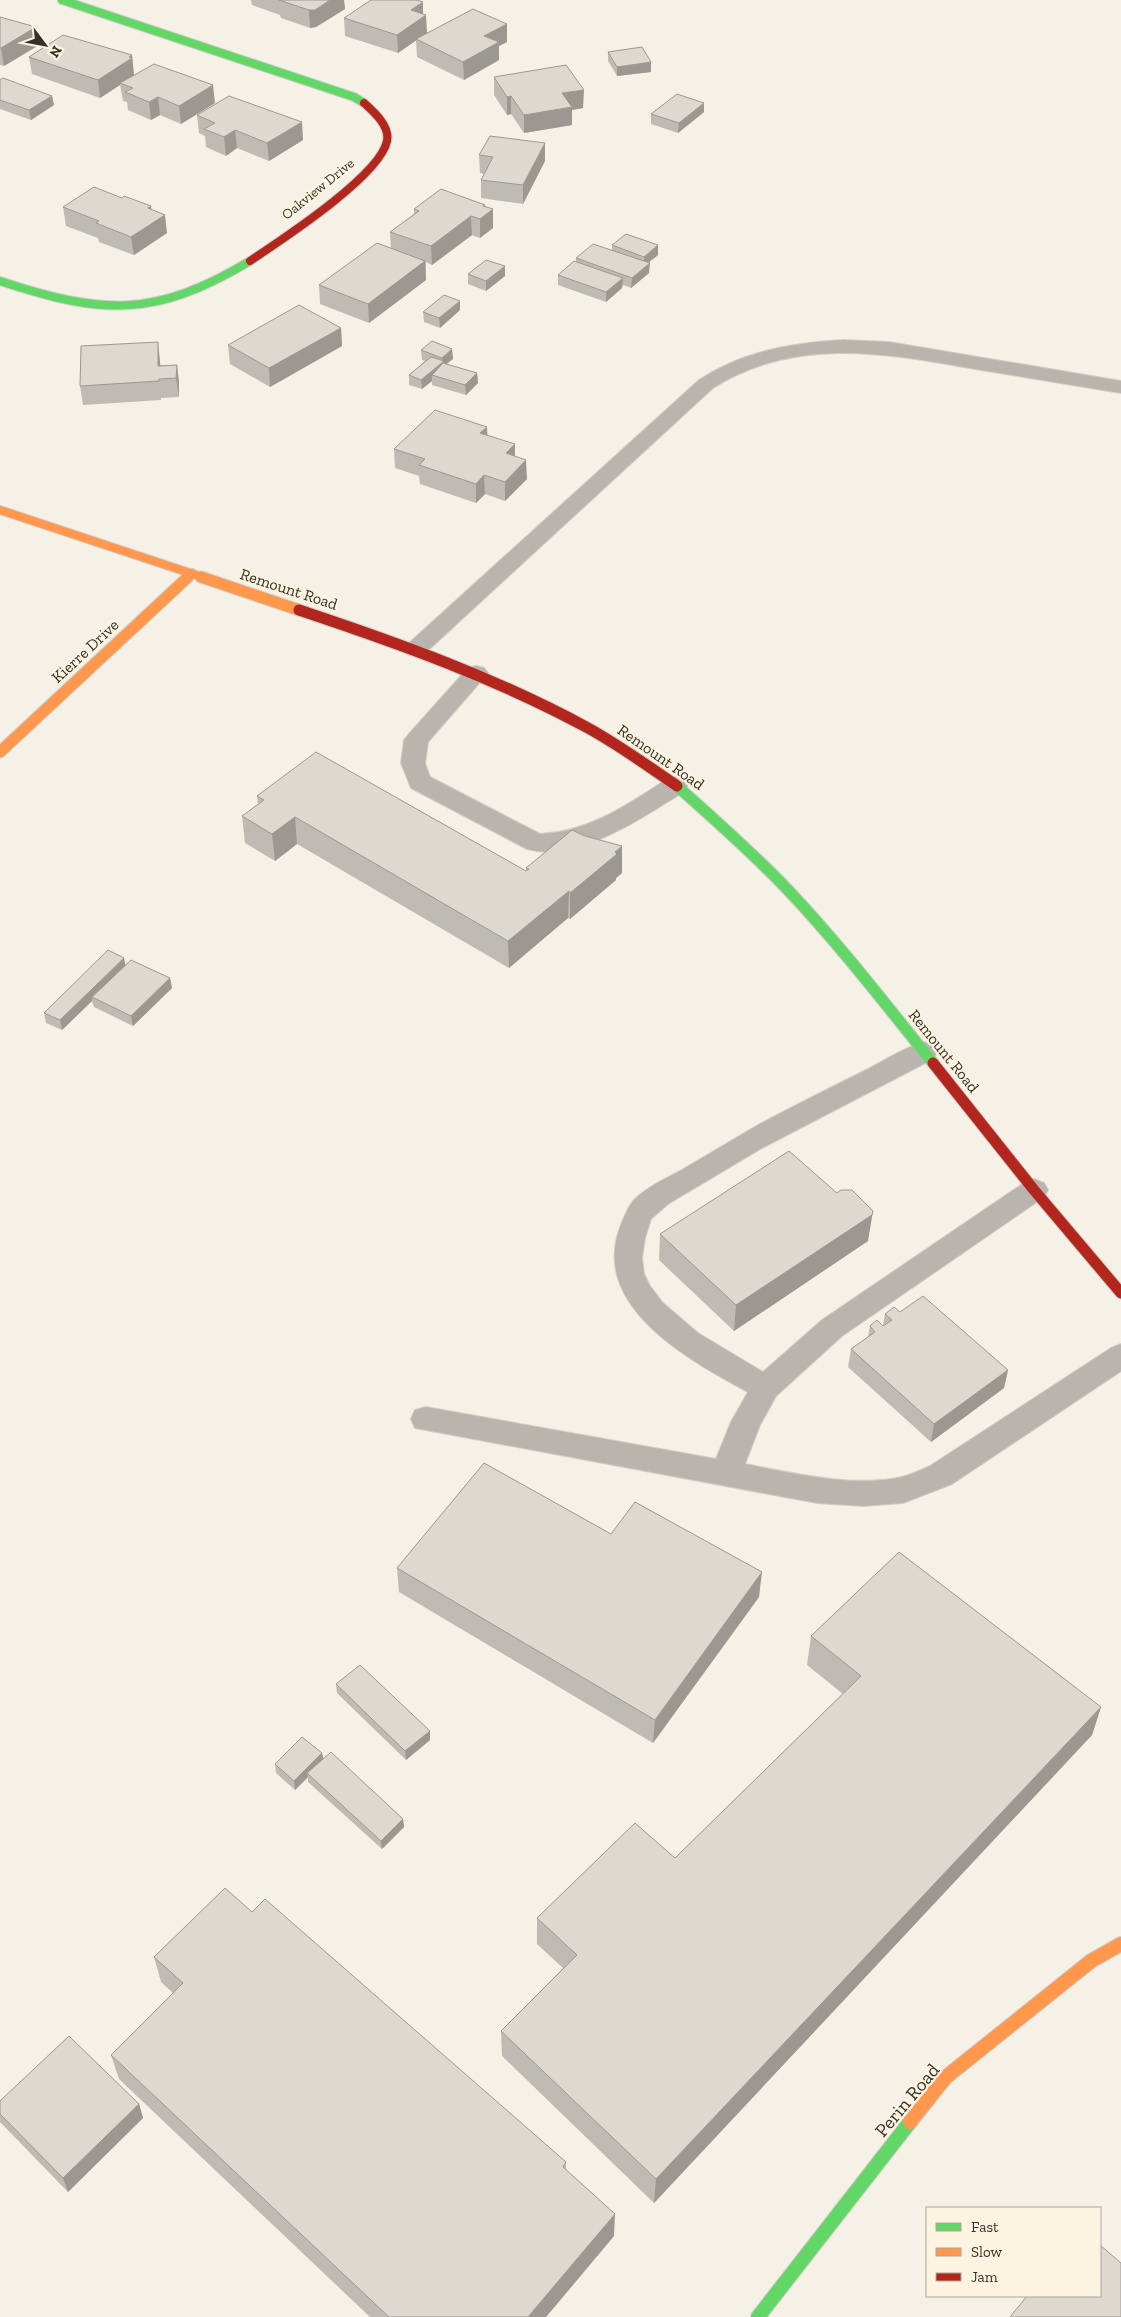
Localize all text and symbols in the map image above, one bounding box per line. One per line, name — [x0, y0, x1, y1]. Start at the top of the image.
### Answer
north arrow — [20, 20, 70, 70]
text: N — [45, 43, 66, 61]
street label: Oakview Drive — [278, 154, 358, 223]
street label: Remount Road — [238, 564, 340, 614]
street label: Kierre Drive — [48, 615, 122, 687]
street label: Remount Road — [614, 720, 708, 794]
street label: Remount Road — [905, 1006, 983, 1097]
street label: Perin Road — [870, 2058, 945, 2141]
legend — [926, 2207, 1101, 2297]
text: Fast — [971, 2218, 999, 2236]
text: Slow — [971, 2243, 1003, 2261]
text: Jam — [971, 2268, 998, 2286]

